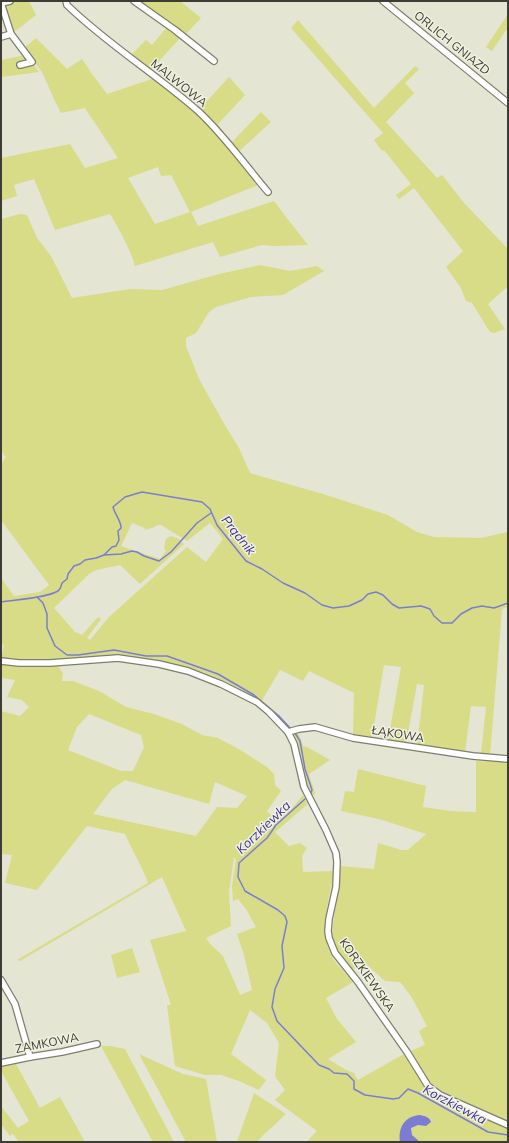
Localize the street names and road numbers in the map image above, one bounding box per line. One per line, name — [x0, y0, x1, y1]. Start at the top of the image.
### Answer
street label: ORLICH GNIAZD — [411, 7, 493, 78]
street label: MALWOWA — [148, 55, 211, 110]
street label: ŁĄKOWA — [370, 722, 426, 745]
street label: KORZKIEWSKA — [336, 935, 398, 1015]
street label: ZAMKOWA — [14, 1029, 80, 1056]

